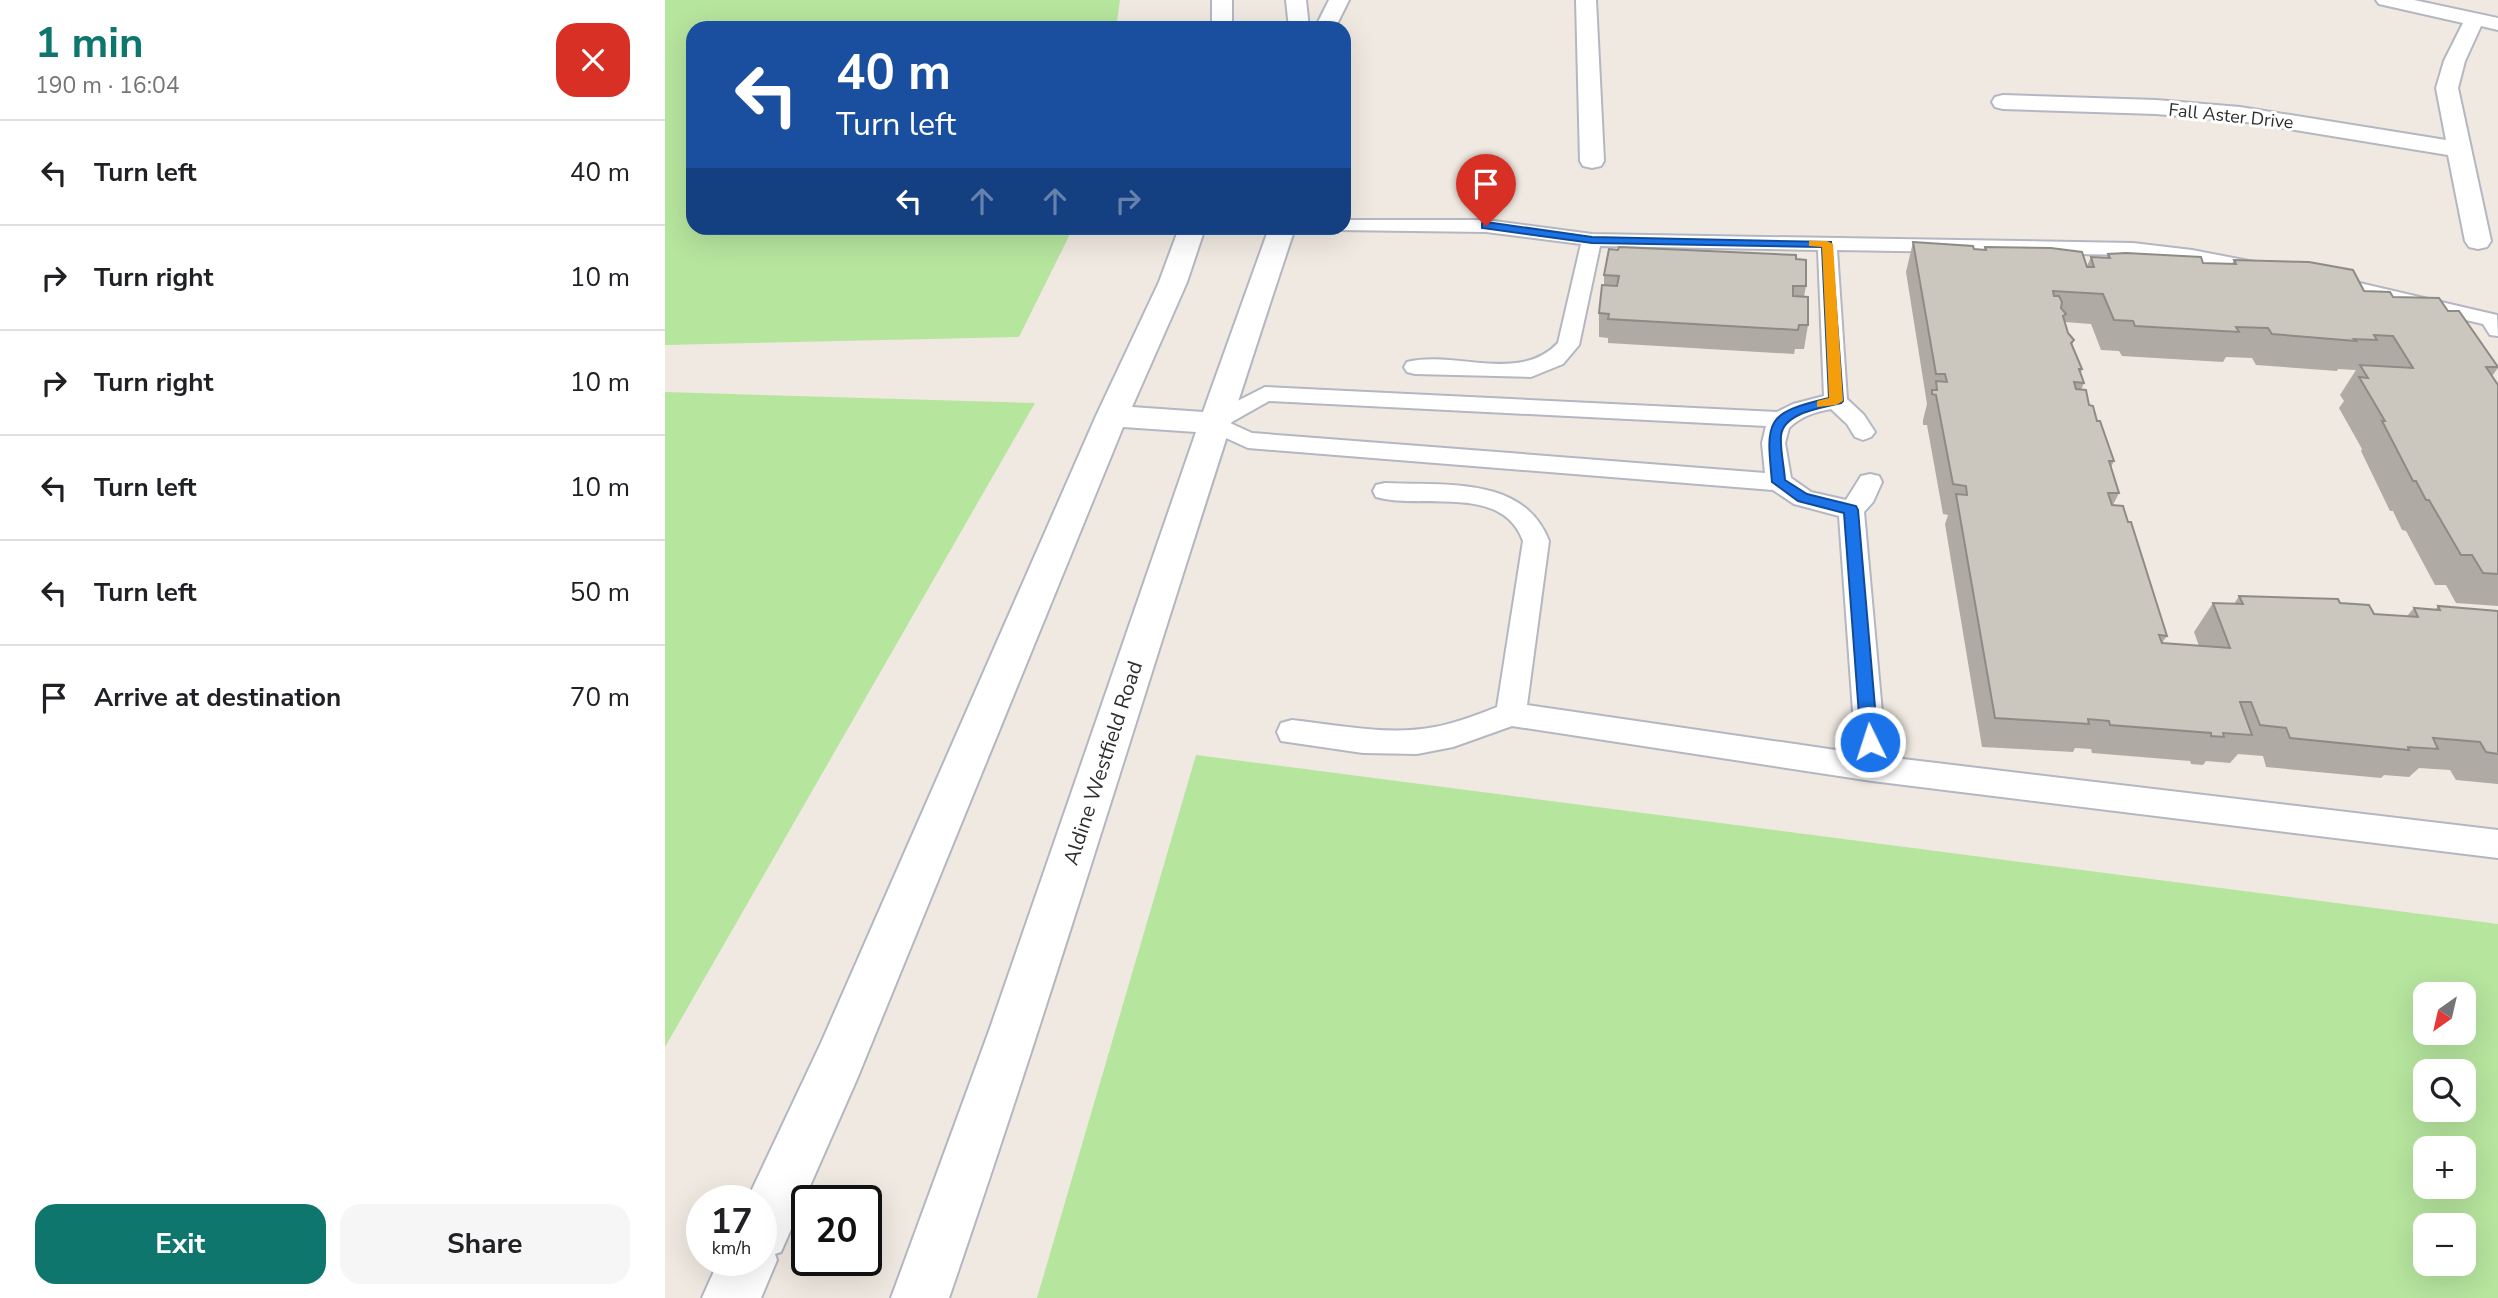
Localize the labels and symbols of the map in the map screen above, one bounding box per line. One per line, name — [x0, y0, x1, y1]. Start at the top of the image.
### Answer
street label: Fall Aster Drive — [2167, 98, 2295, 134]
pin — [1456, 154, 1516, 226]
street label: Aldine Westfield Road — [1057, 657, 1149, 869]
position arrow — [1833, 705, 1907, 779]
north arrow — [2413, 982, 2476, 1045]
speed limit sign: 20 — [791, 1185, 882, 1276]

